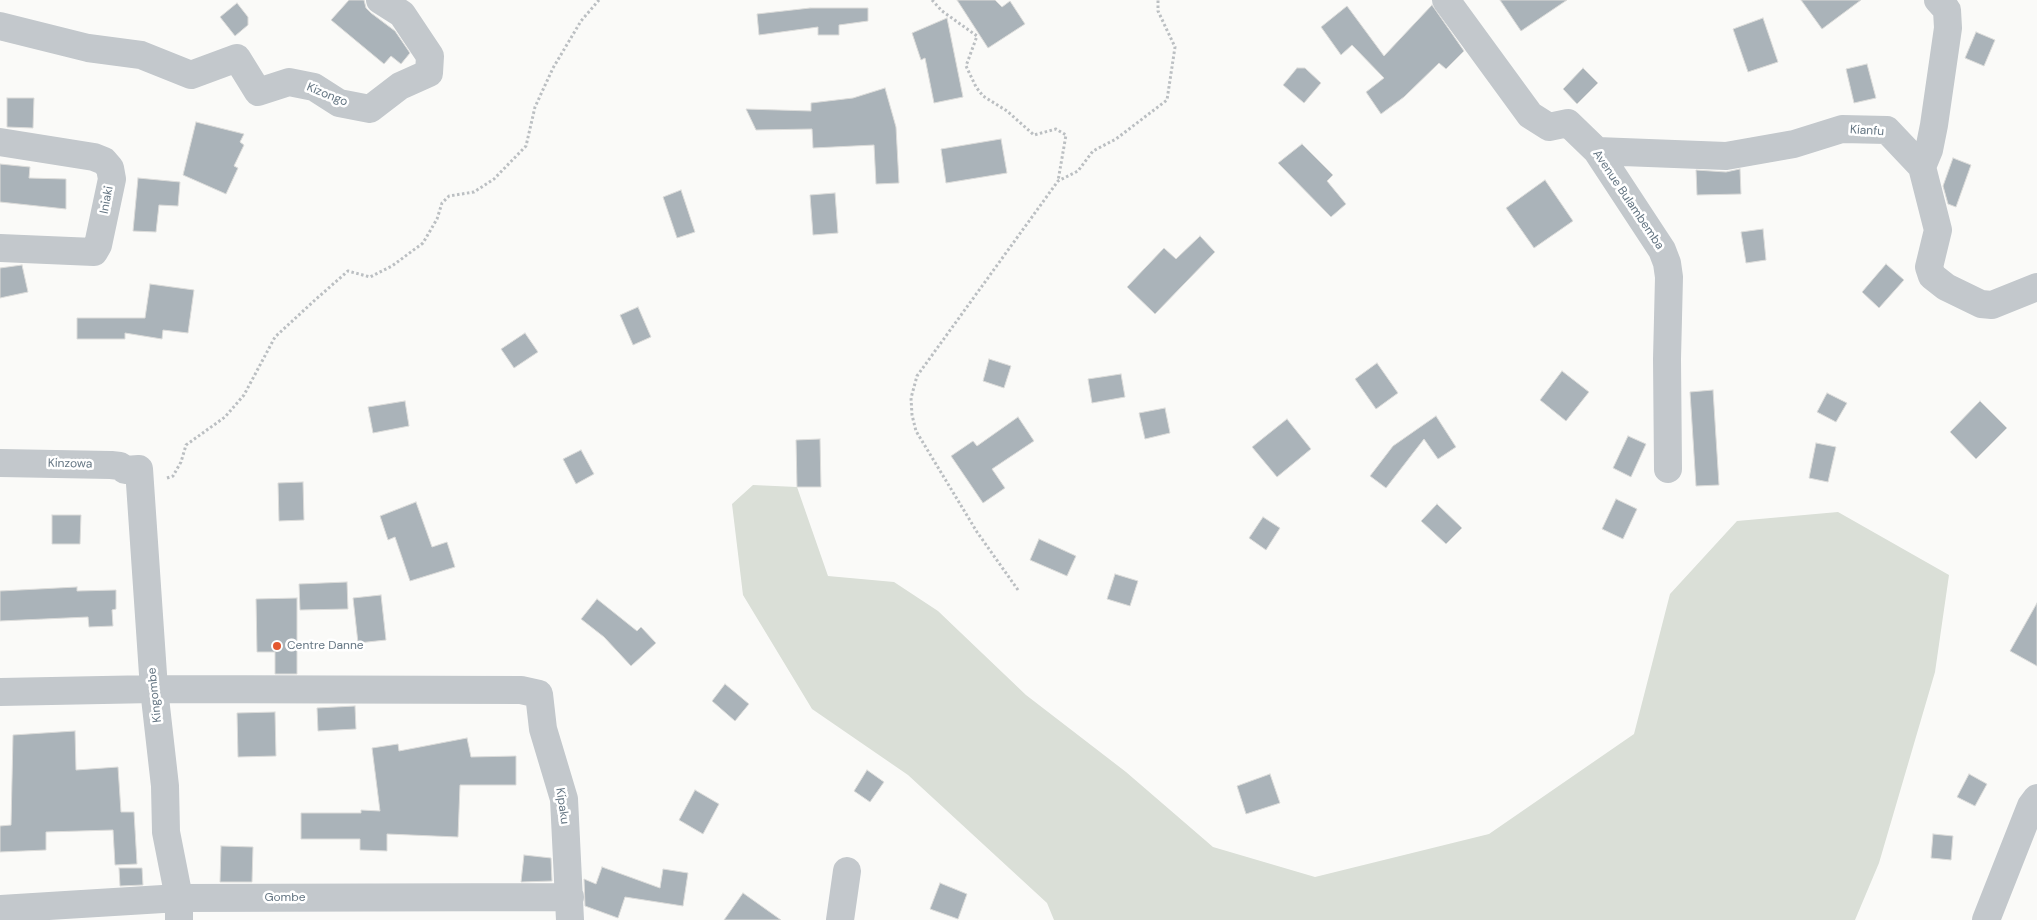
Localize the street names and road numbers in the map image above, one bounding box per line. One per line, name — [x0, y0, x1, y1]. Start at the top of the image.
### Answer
street label: Kizongo — [304, 80, 350, 110]
street label: Kianfu — [1849, 123, 1885, 139]
street label: Avenue Bulambemba — [1589, 147, 1667, 253]
street label: Iniaki — [97, 185, 117, 215]
street label: Kinzowa — [48, 456, 92, 472]
street label: Kingombe — [145, 667, 165, 723]
street label: Kipaku — [552, 787, 572, 825]
street label: Gombe — [264, 891, 306, 905]

